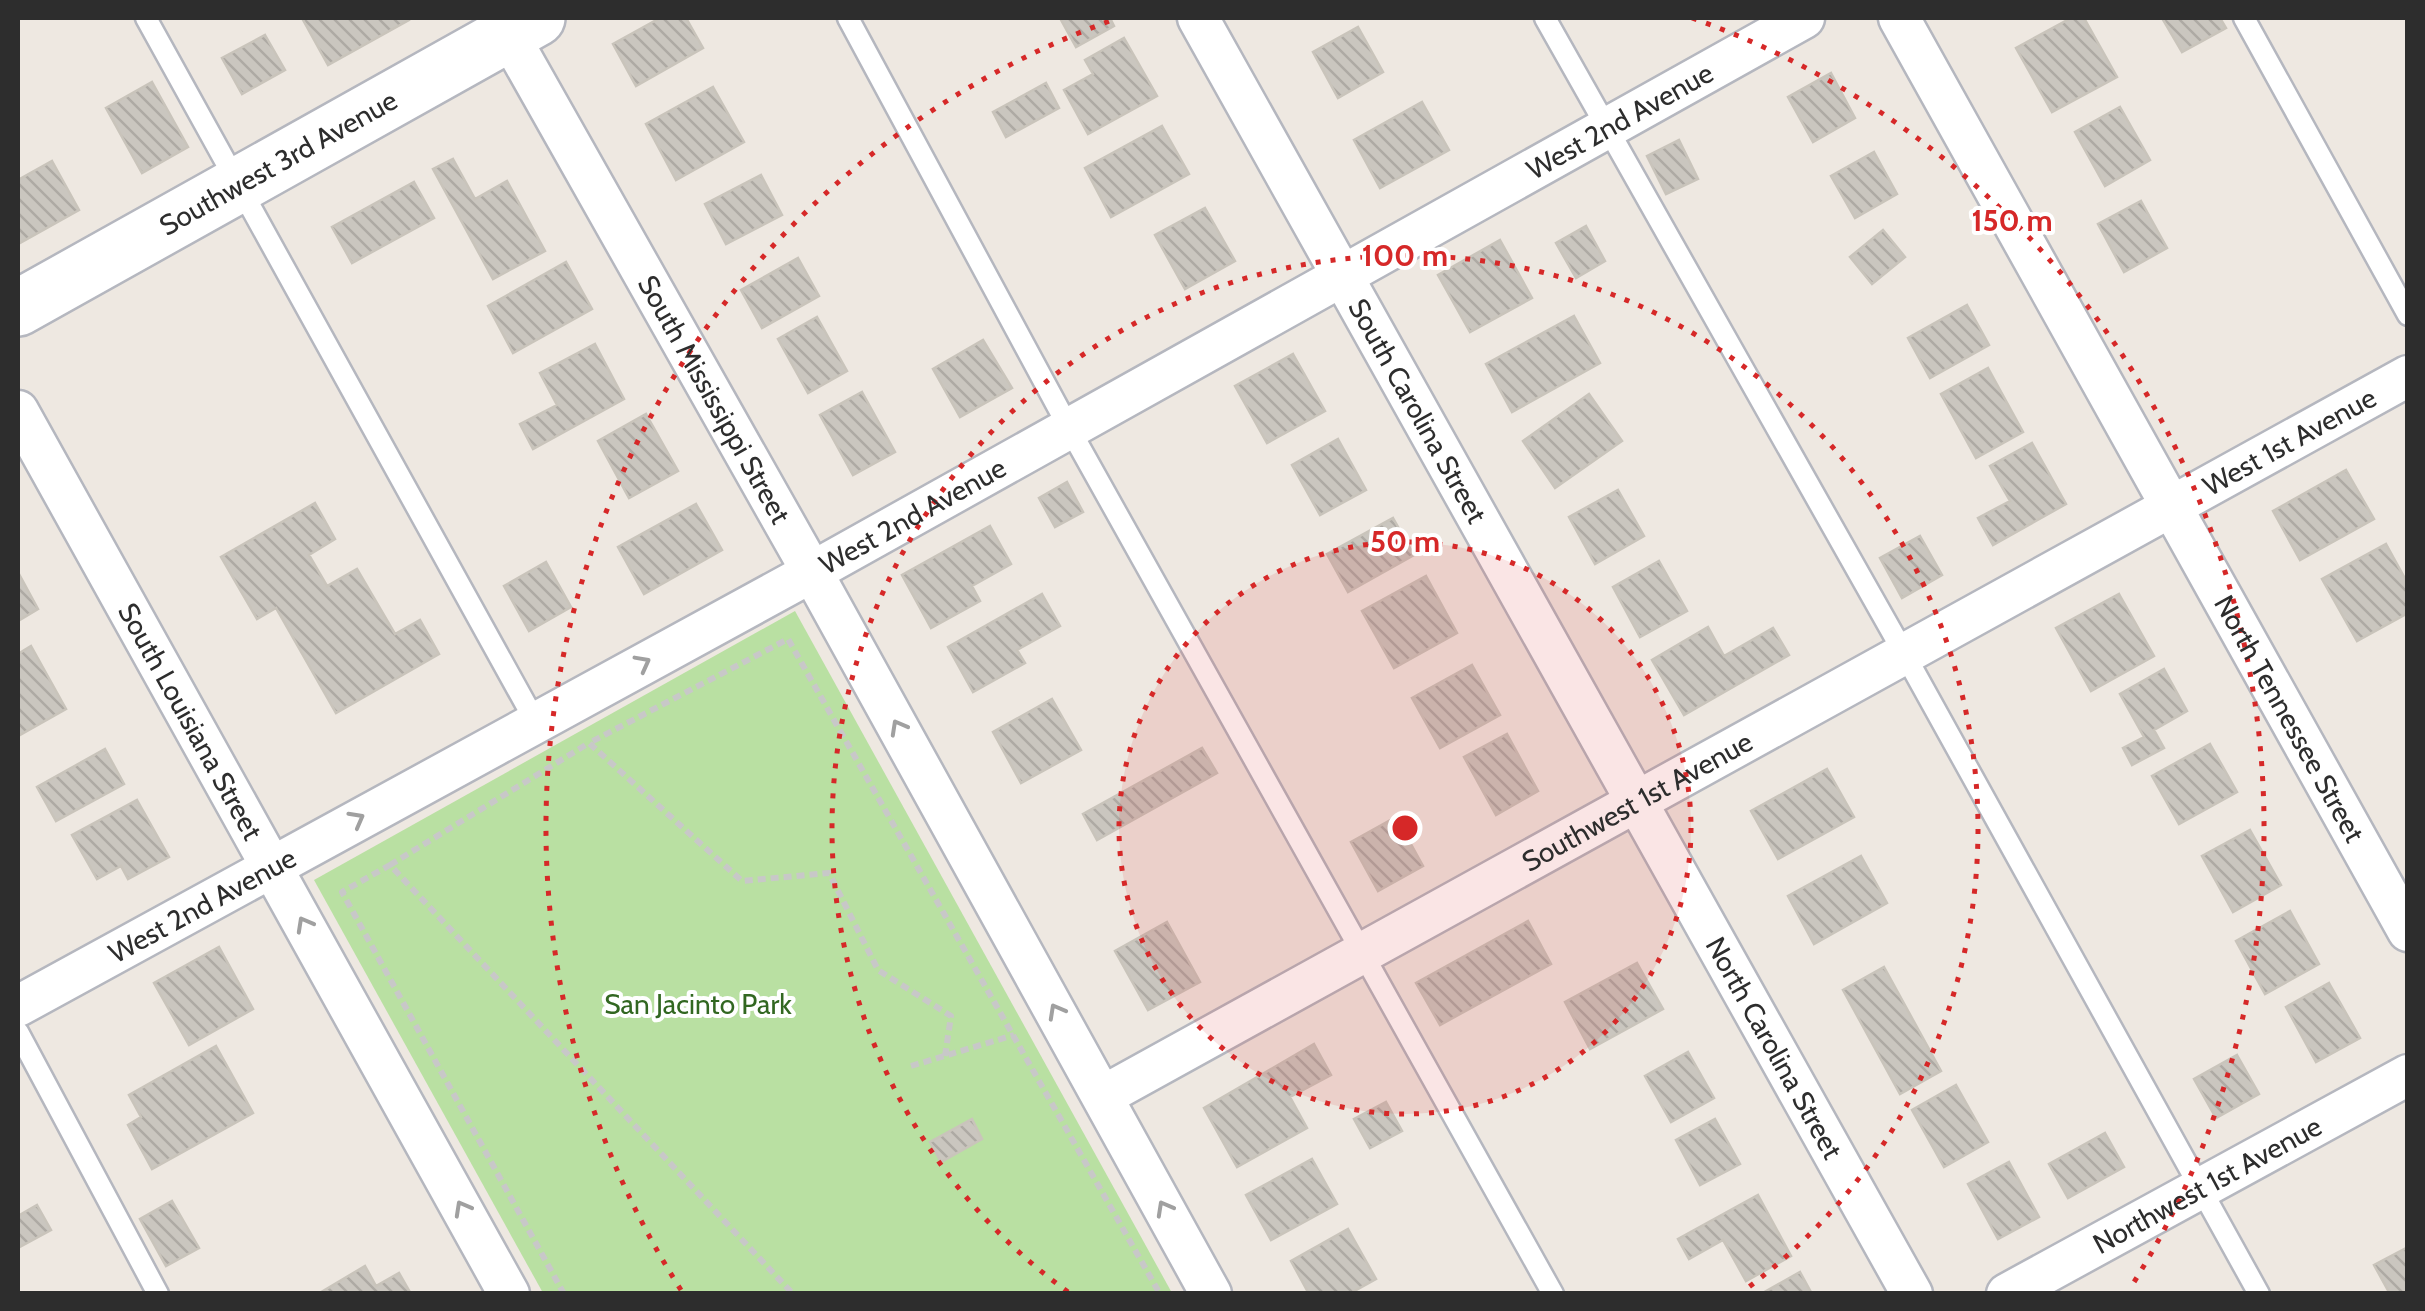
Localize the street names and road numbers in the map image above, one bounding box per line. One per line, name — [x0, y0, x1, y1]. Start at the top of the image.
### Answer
street label: West 2nd Avenue — [1521, 55, 1719, 187]
street label: Southwest 3rd Avenue — [153, 83, 403, 243]
street label: South Mississippi Street — [631, 269, 798, 529]
street label: South Carolina Street — [1341, 292, 1494, 529]
street label: West 1st Avenue — [2197, 380, 2382, 503]
street label: West 2nd Avenue — [813, 450, 1012, 581]
street label: North Tennessee Street — [2207, 589, 2372, 848]
street label: South Louisiana Street — [111, 597, 270, 846]
street label: Southwest 1st Avenue — [1516, 724, 1758, 879]
street label: West 2nd Avenue — [103, 840, 302, 970]
street label: North Carolina Street — [1699, 931, 1850, 1165]
street label: Northwest 1st Avenue — [2087, 1109, 2327, 1261]

